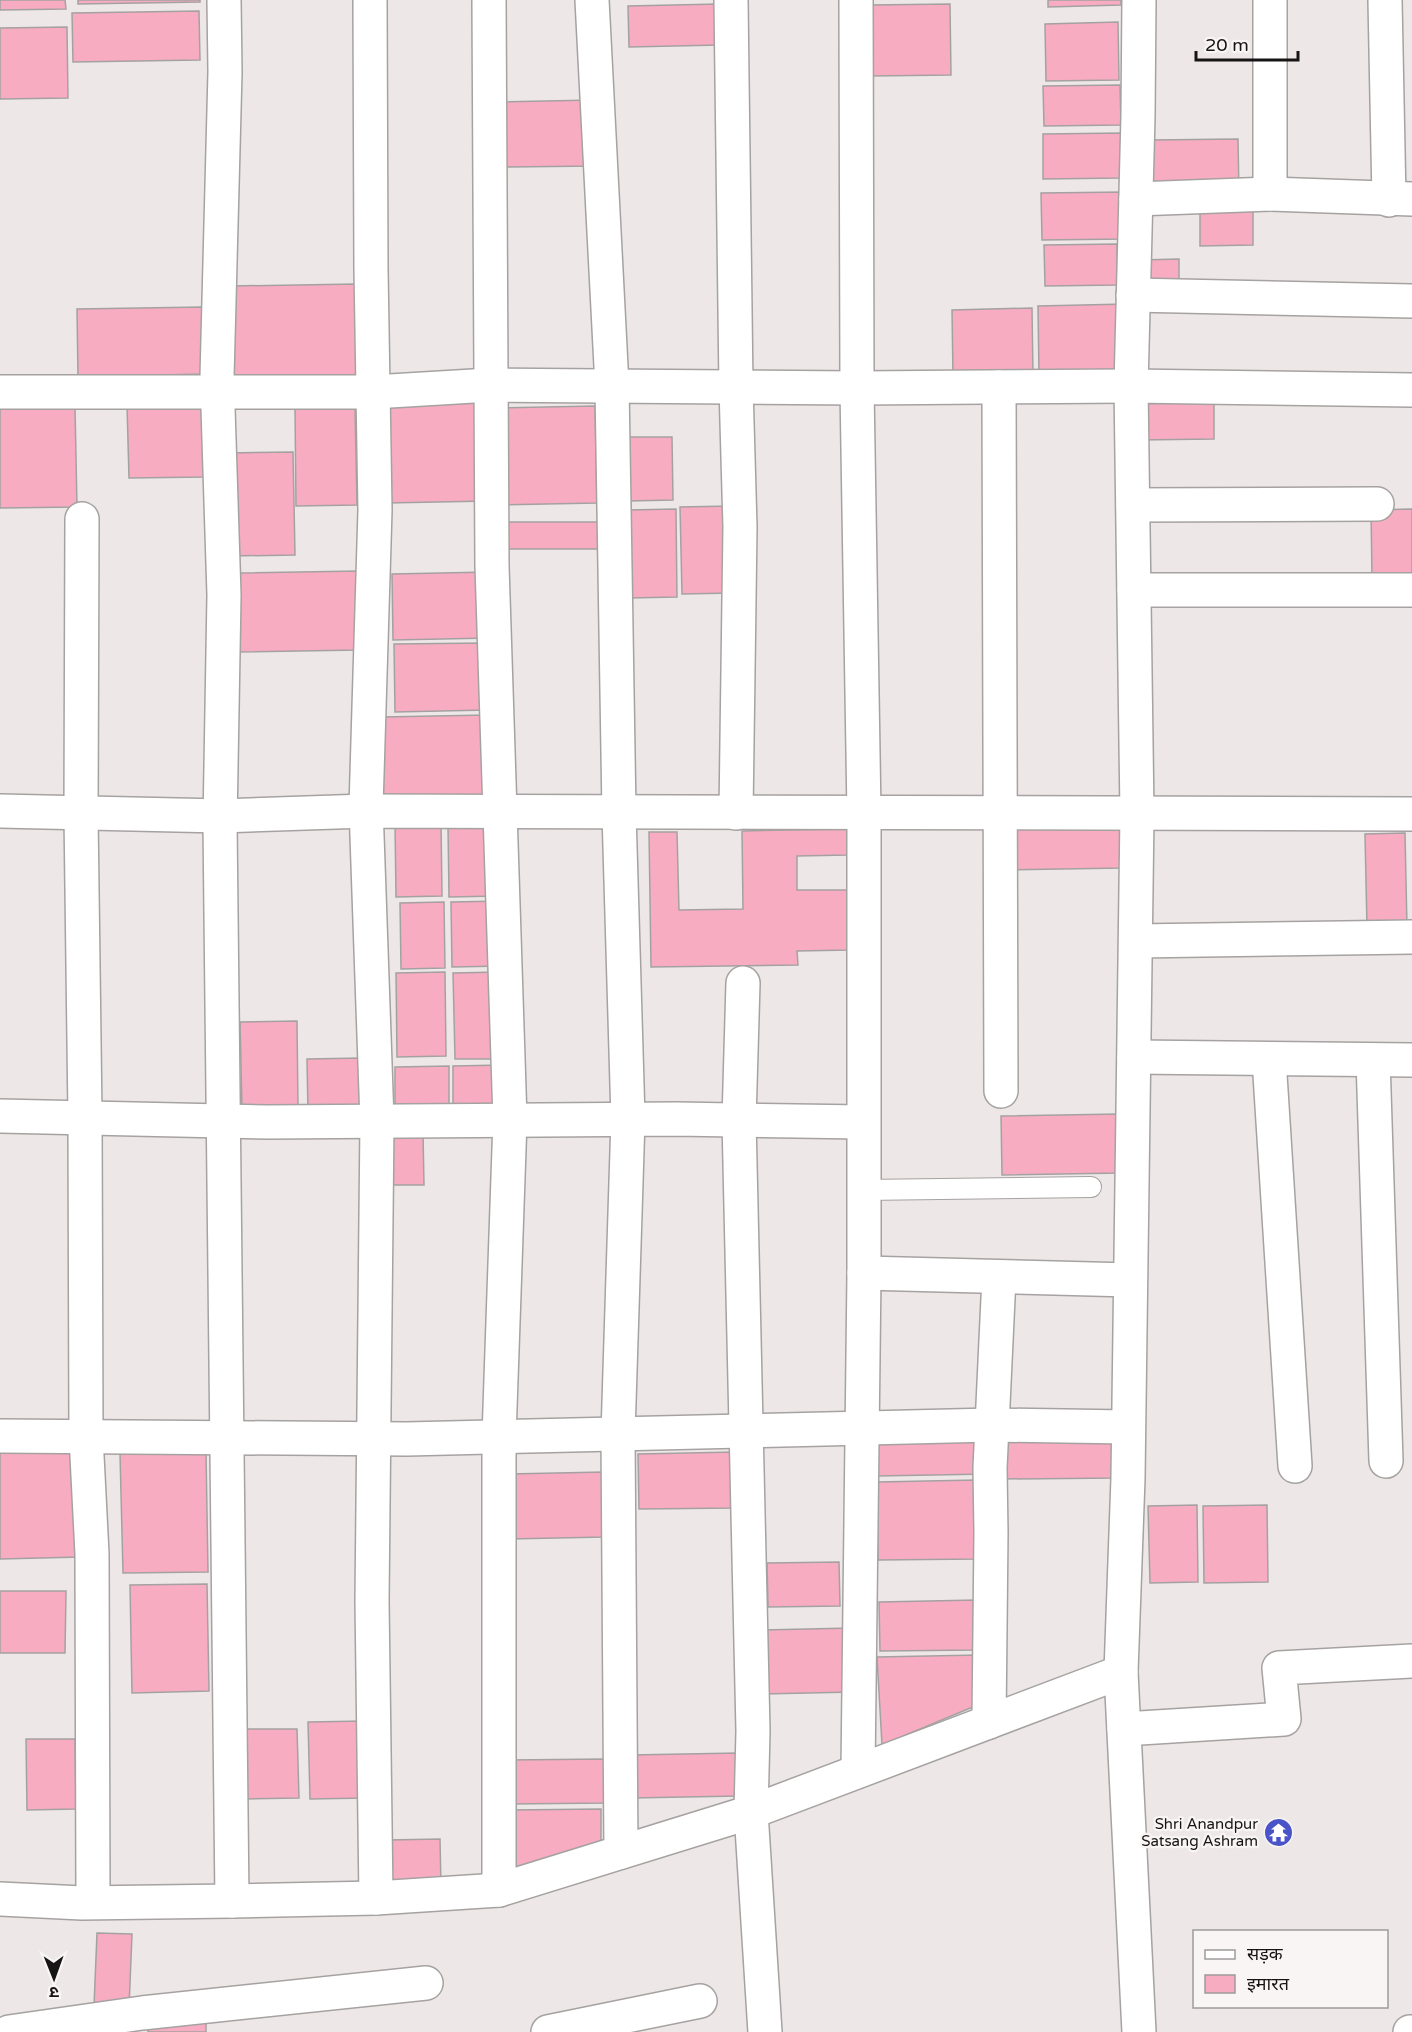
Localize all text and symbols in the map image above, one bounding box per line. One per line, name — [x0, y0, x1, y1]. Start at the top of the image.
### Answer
scale bar — [1196, 24, 1298, 62]
text: 20 m — [1205, 34, 1249, 56]
place label: Shri Anandpur Satsang Ashram — [1141, 1815, 1258, 1850]
temple icon: Shri Anandpur Satsang Ashram — [1263, 1817, 1295, 1849]
legend — [1193, 1930, 1388, 2008]
text: सड़क — [1247, 1943, 1284, 1965]
north arrow — [24, 1948, 84, 2008]
text: इमारत — [1247, 1973, 1290, 1995]
text: उ — [49, 1982, 59, 2002]

